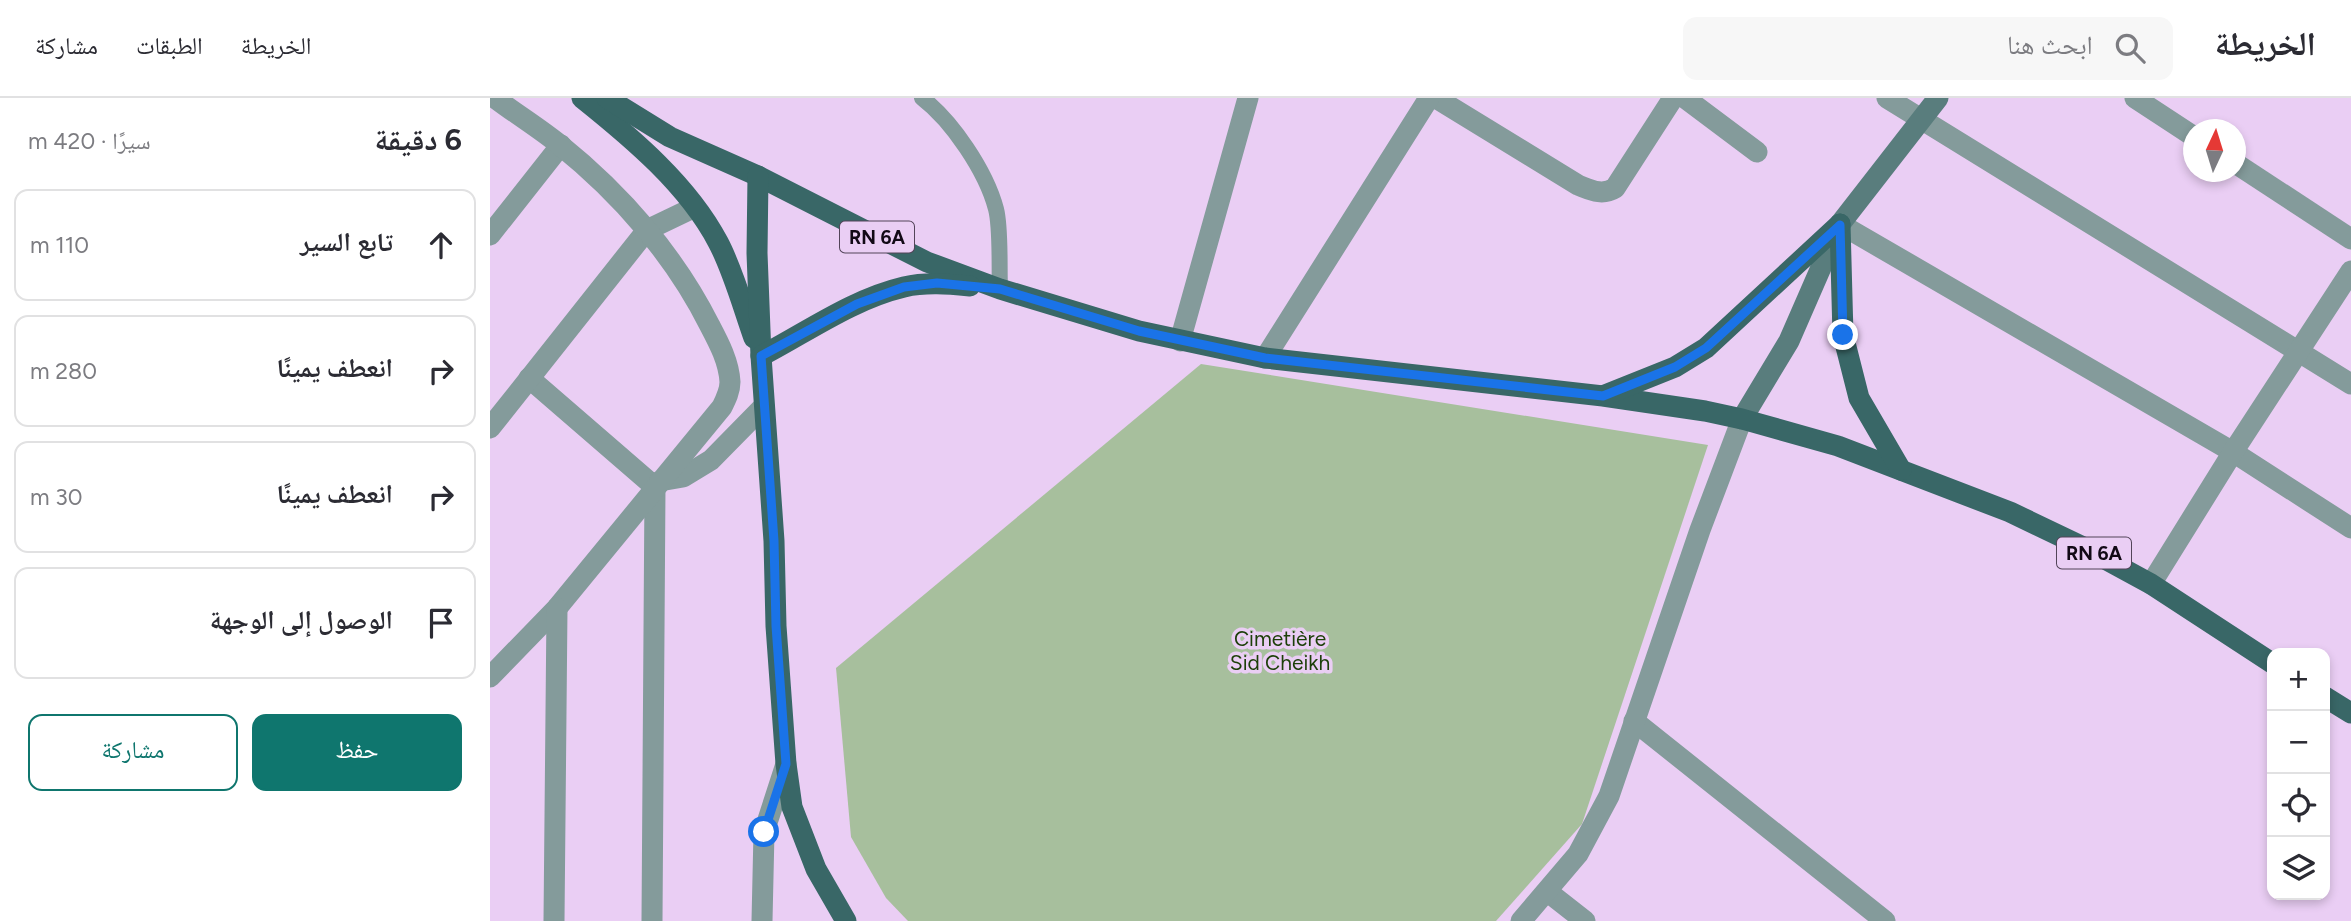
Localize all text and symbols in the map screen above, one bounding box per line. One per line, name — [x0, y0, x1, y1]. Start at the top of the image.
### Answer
search box — [1683, 17, 2173, 80]
text: الخريطة — [2215, 24, 2316, 63]
text: ابحث هنا — [2007, 29, 2093, 61]
icon: search — [2111, 29, 2149, 67]
text: مشاركة — [35, 31, 98, 60]
text: الطبقات — [136, 31, 203, 60]
text: الخريطة — [241, 31, 311, 60]
north arrow — [2183, 119, 2246, 182]
text: 6 دقيقة — [374, 121, 462, 158]
text: سيرًا · 420 m — [28, 127, 151, 155]
road number: RN 6A — [840, 222, 914, 252]
text: تابع السير — [300, 226, 393, 258]
icon: ahead — [422, 226, 460, 264]
text: 110 m — [30, 231, 89, 259]
route end — [1827, 319, 1858, 350]
text: انعطف يمينًا — [277, 352, 393, 384]
icon: right — [422, 352, 460, 390]
text: 280 m — [30, 357, 97, 385]
text: انعطف يمينًا — [277, 478, 393, 510]
icon: right — [422, 478, 460, 516]
text: 30 m — [30, 483, 83, 511]
road number: RN 6A — [2057, 538, 2131, 568]
text: الوصول إلى الوجهة — [210, 604, 393, 636]
icon: arrive — [422, 604, 460, 642]
park label: Cimetière Sid Cheikh — [1230, 626, 1330, 675]
map controls — [2267, 648, 2330, 900]
button: + — [2267, 648, 2330, 711]
button: − — [2267, 711, 2330, 774]
button: مشاركة — [28, 714, 238, 791]
button: حفظ — [252, 714, 462, 791]
button: locate — [2267, 774, 2330, 837]
route start — [748, 816, 779, 847]
button: layers — [2267, 837, 2330, 900]

